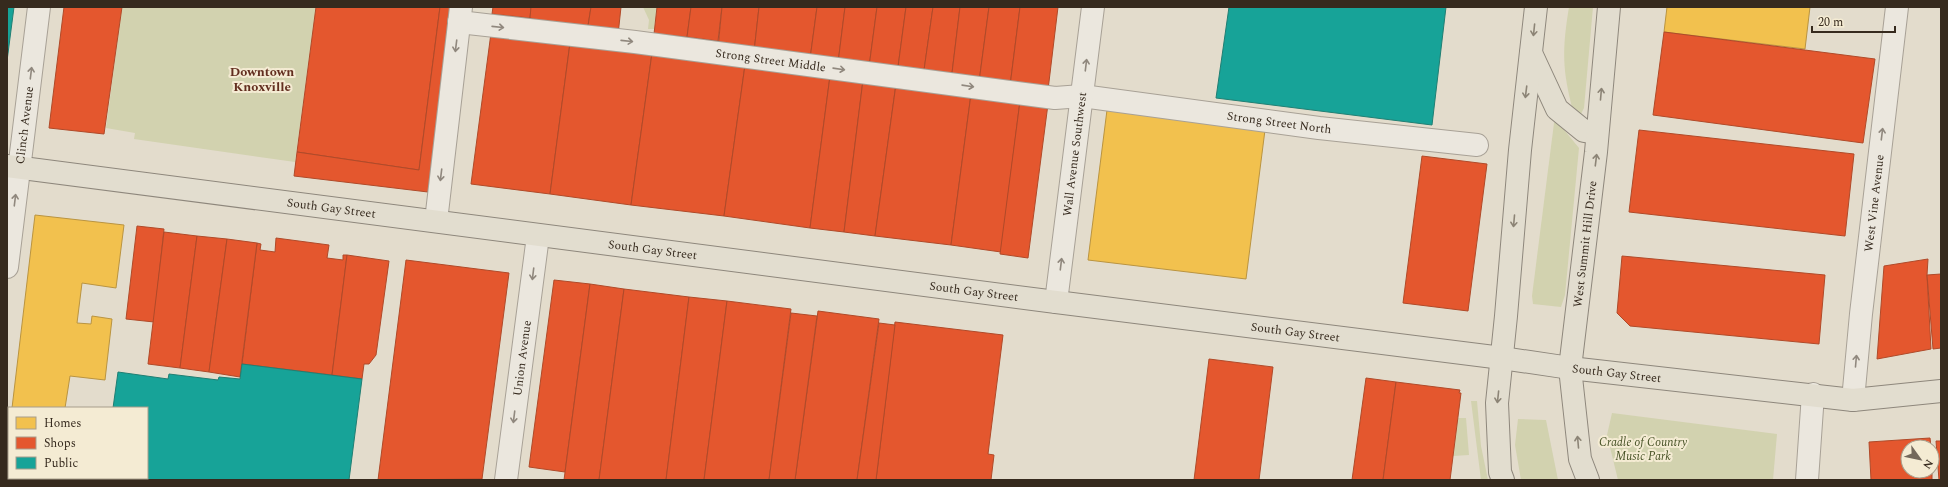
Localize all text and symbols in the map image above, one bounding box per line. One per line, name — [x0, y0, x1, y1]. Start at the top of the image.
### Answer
scale bar — [1812, 8, 1895, 34]
text: 20 m — [1818, 13, 1843, 32]
one-way arrow — [491, 23, 504, 30]
one-way arrow — [1530, 23, 1537, 36]
one-way arrow — [620, 37, 633, 44]
one-way arrow — [453, 39, 460, 52]
street label: Strong Street Middle — [714, 44, 827, 77]
one-way arrow — [1082, 59, 1090, 72]
district label: Downtown Knoxville — [230, 62, 294, 97]
one-way arrow — [832, 65, 845, 73]
one-way arrow — [27, 67, 35, 80]
one-way arrow — [961, 82, 974, 90]
street label: Clinch Avenue — [11, 85, 39, 165]
one-way arrow — [1523, 85, 1530, 98]
one-way arrow — [1597, 88, 1605, 101]
street label: Wall Avenue Southwest — [1058, 91, 1092, 218]
street label: Strong Street North — [1226, 107, 1332, 139]
one-way arrow — [1878, 128, 1886, 141]
street label: West Vine Avenue — [1859, 153, 1890, 253]
one-way arrow — [1592, 154, 1599, 167]
one-way arrow — [437, 168, 445, 181]
street label: West Summit Hill Drive — [1568, 179, 1603, 308]
street label: South Gay Street — [286, 193, 377, 224]
one-way arrow — [11, 194, 19, 207]
one-way arrow — [1510, 214, 1517, 227]
street label: South Gay Street — [607, 235, 698, 265]
one-way arrow — [1057, 258, 1065, 271]
one-way arrow — [529, 267, 537, 280]
street label: South Gay Street — [928, 277, 1019, 307]
street label: South Gay Street — [1250, 318, 1341, 348]
street label: Union Avenue — [508, 319, 537, 397]
one-way arrow — [1853, 355, 1860, 368]
street label: South Gay Street — [1571, 359, 1662, 388]
one-way arrow — [1494, 390, 1501, 403]
legend — [8, 407, 148, 479]
one-way arrow — [510, 410, 518, 423]
text: Homes — [44, 414, 82, 433]
park label: Cradle of Country Music Park — [1599, 433, 1688, 466]
text: Shops — [44, 434, 76, 453]
one-way arrow — [1575, 436, 1582, 449]
north arrow — [1900, 439, 1940, 479]
text: Public — [44, 454, 78, 473]
text: N — [1918, 456, 1938, 473]

